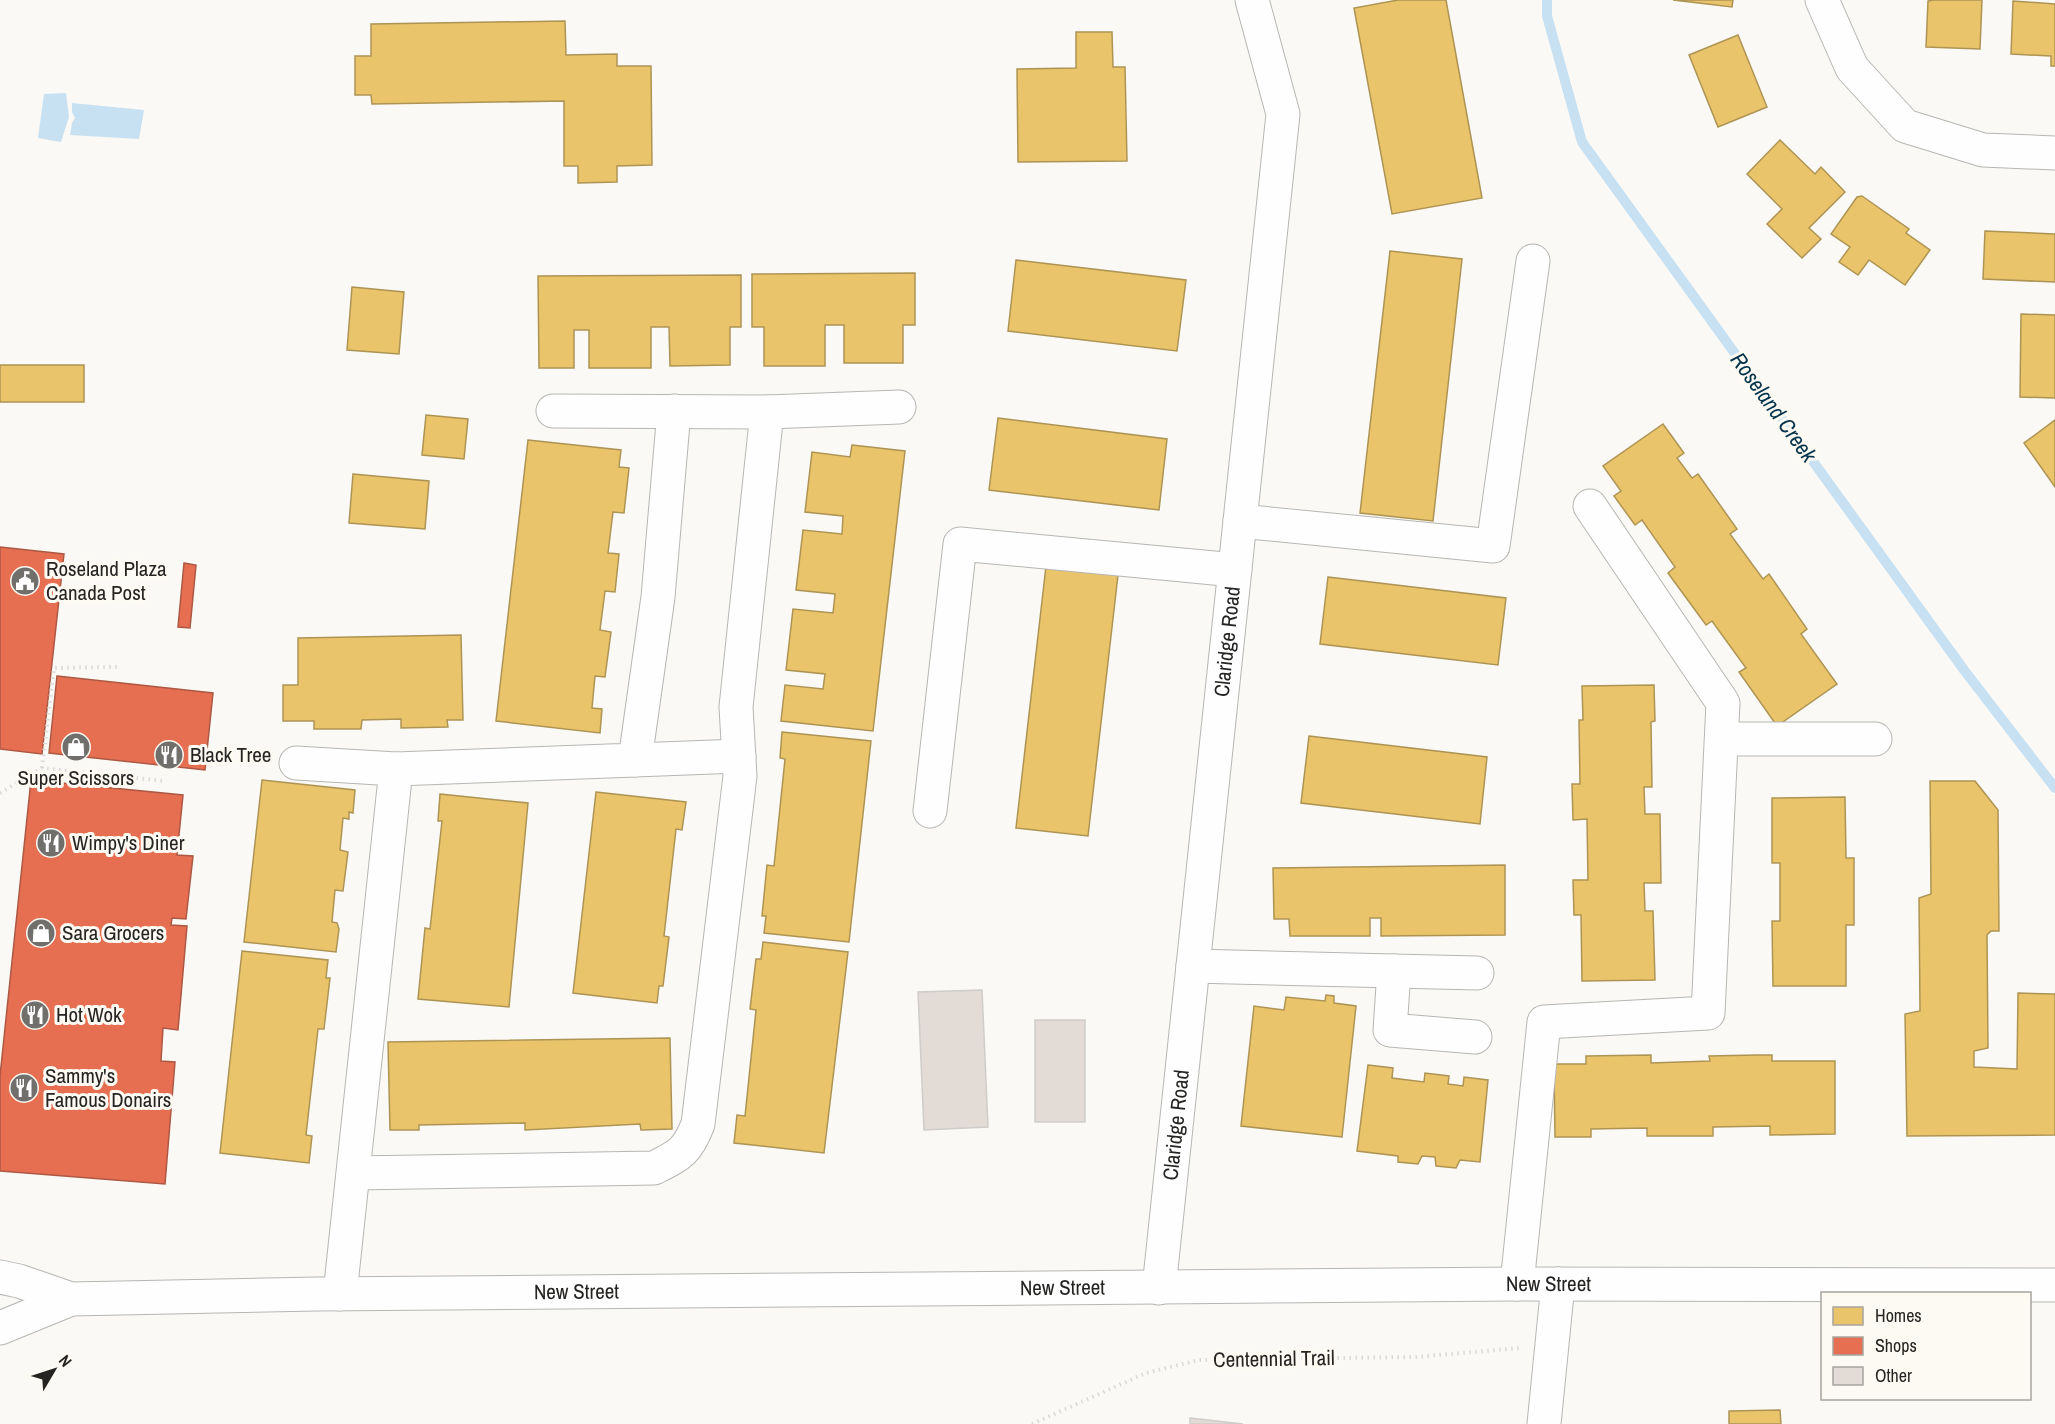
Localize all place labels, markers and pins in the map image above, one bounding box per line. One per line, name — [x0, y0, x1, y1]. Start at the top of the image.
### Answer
place label: Roseland Plaza Canada Post — [46, 554, 167, 607]
public building icon: Roseland Plaza Canada Post — [9, 565, 41, 597]
shop icon: Super Scissors — [60, 731, 92, 763]
restaurant icon: Black Tree — [153, 739, 185, 771]
place label: Black Tree — [190, 740, 271, 769]
place label: Super Scissors — [18, 763, 134, 792]
restaurant icon: Wimpy's Diner — [35, 827, 67, 859]
place label: Wimpy's Diner — [72, 828, 185, 857]
shop icon: Sara Grocers — [25, 917, 57, 949]
place label: Sara Grocers — [62, 918, 164, 947]
restaurant icon: Hot Wok — [19, 999, 51, 1031]
place label: Hot Wok — [56, 1000, 122, 1029]
place label: Sammy's Famous Donairs — [45, 1061, 171, 1114]
restaurant icon: Sammy's Famous Donairs — [8, 1072, 40, 1104]

